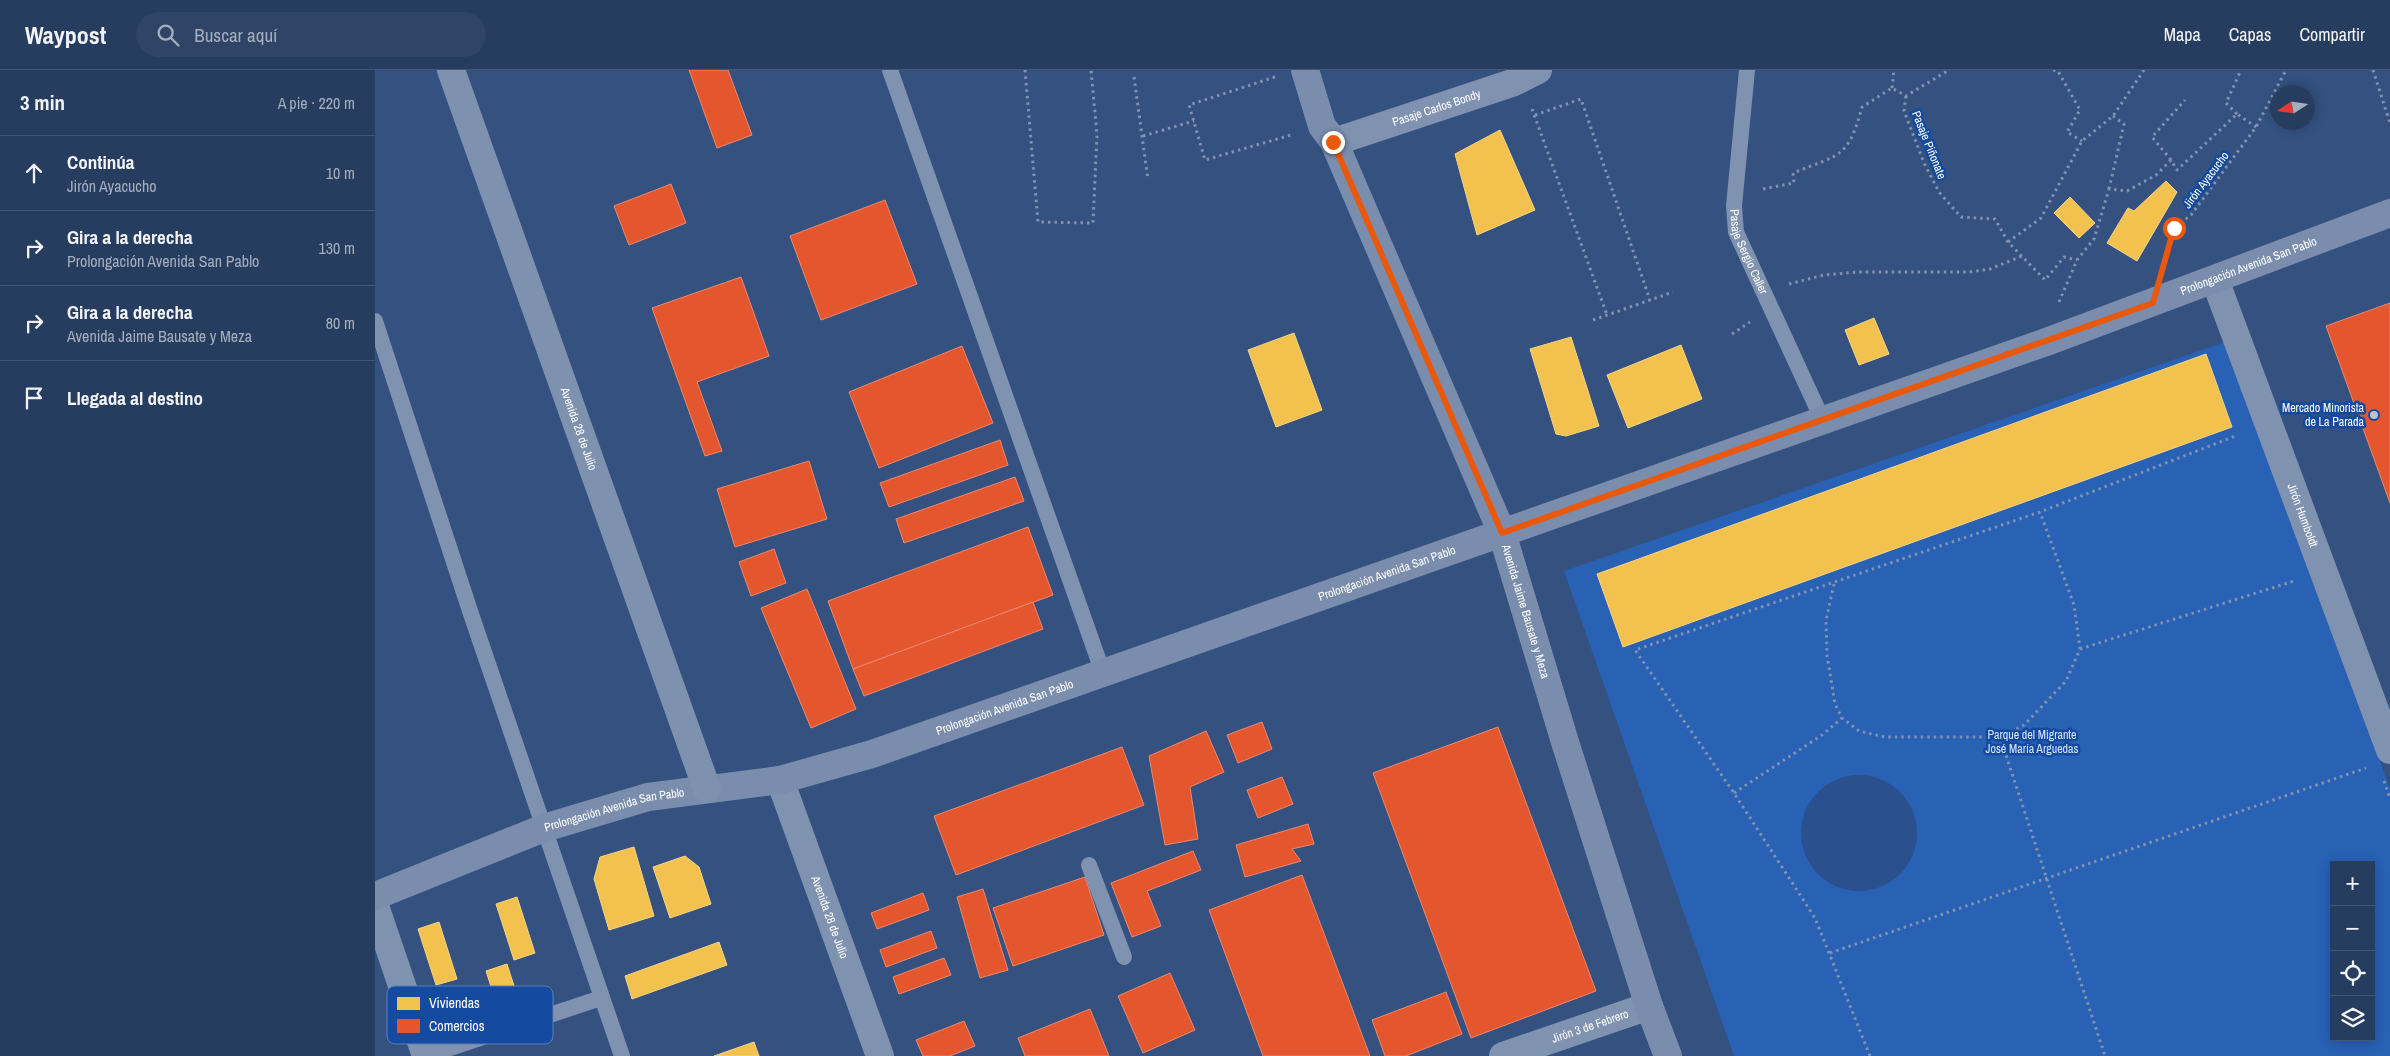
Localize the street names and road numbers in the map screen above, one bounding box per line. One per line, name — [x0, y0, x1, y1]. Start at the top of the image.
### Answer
street label: Pasaje Carlos Bondy — [1390, 86, 1483, 130]
street label: Pasaje Piñonate — [1908, 109, 1950, 181]
street label: Jirón Ayacucho — [2179, 148, 2233, 212]
street label: Pasaje Sergio Caller — [1726, 209, 1772, 297]
street label: Prolongación Avenida San Pablo — [2178, 233, 2319, 299]
street label: Avenida 28 de Julio — [556, 384, 601, 473]
street label: Jirón Humboldt — [2283, 481, 2322, 550]
street label: Prolongación Avenida San Pablo — [1316, 542, 1458, 605]
street label: Avenida Jaime Bausate y Meza — [1498, 542, 1554, 681]
street label: Prolongación Avenida San Pablo — [934, 676, 1076, 739]
street label: Prolongación Avenida San Pablo — [542, 784, 685, 836]
street label: Avenida 28 de Julio — [807, 873, 852, 961]
street label: Jirón 3 de Febrero — [1549, 1006, 1631, 1047]

